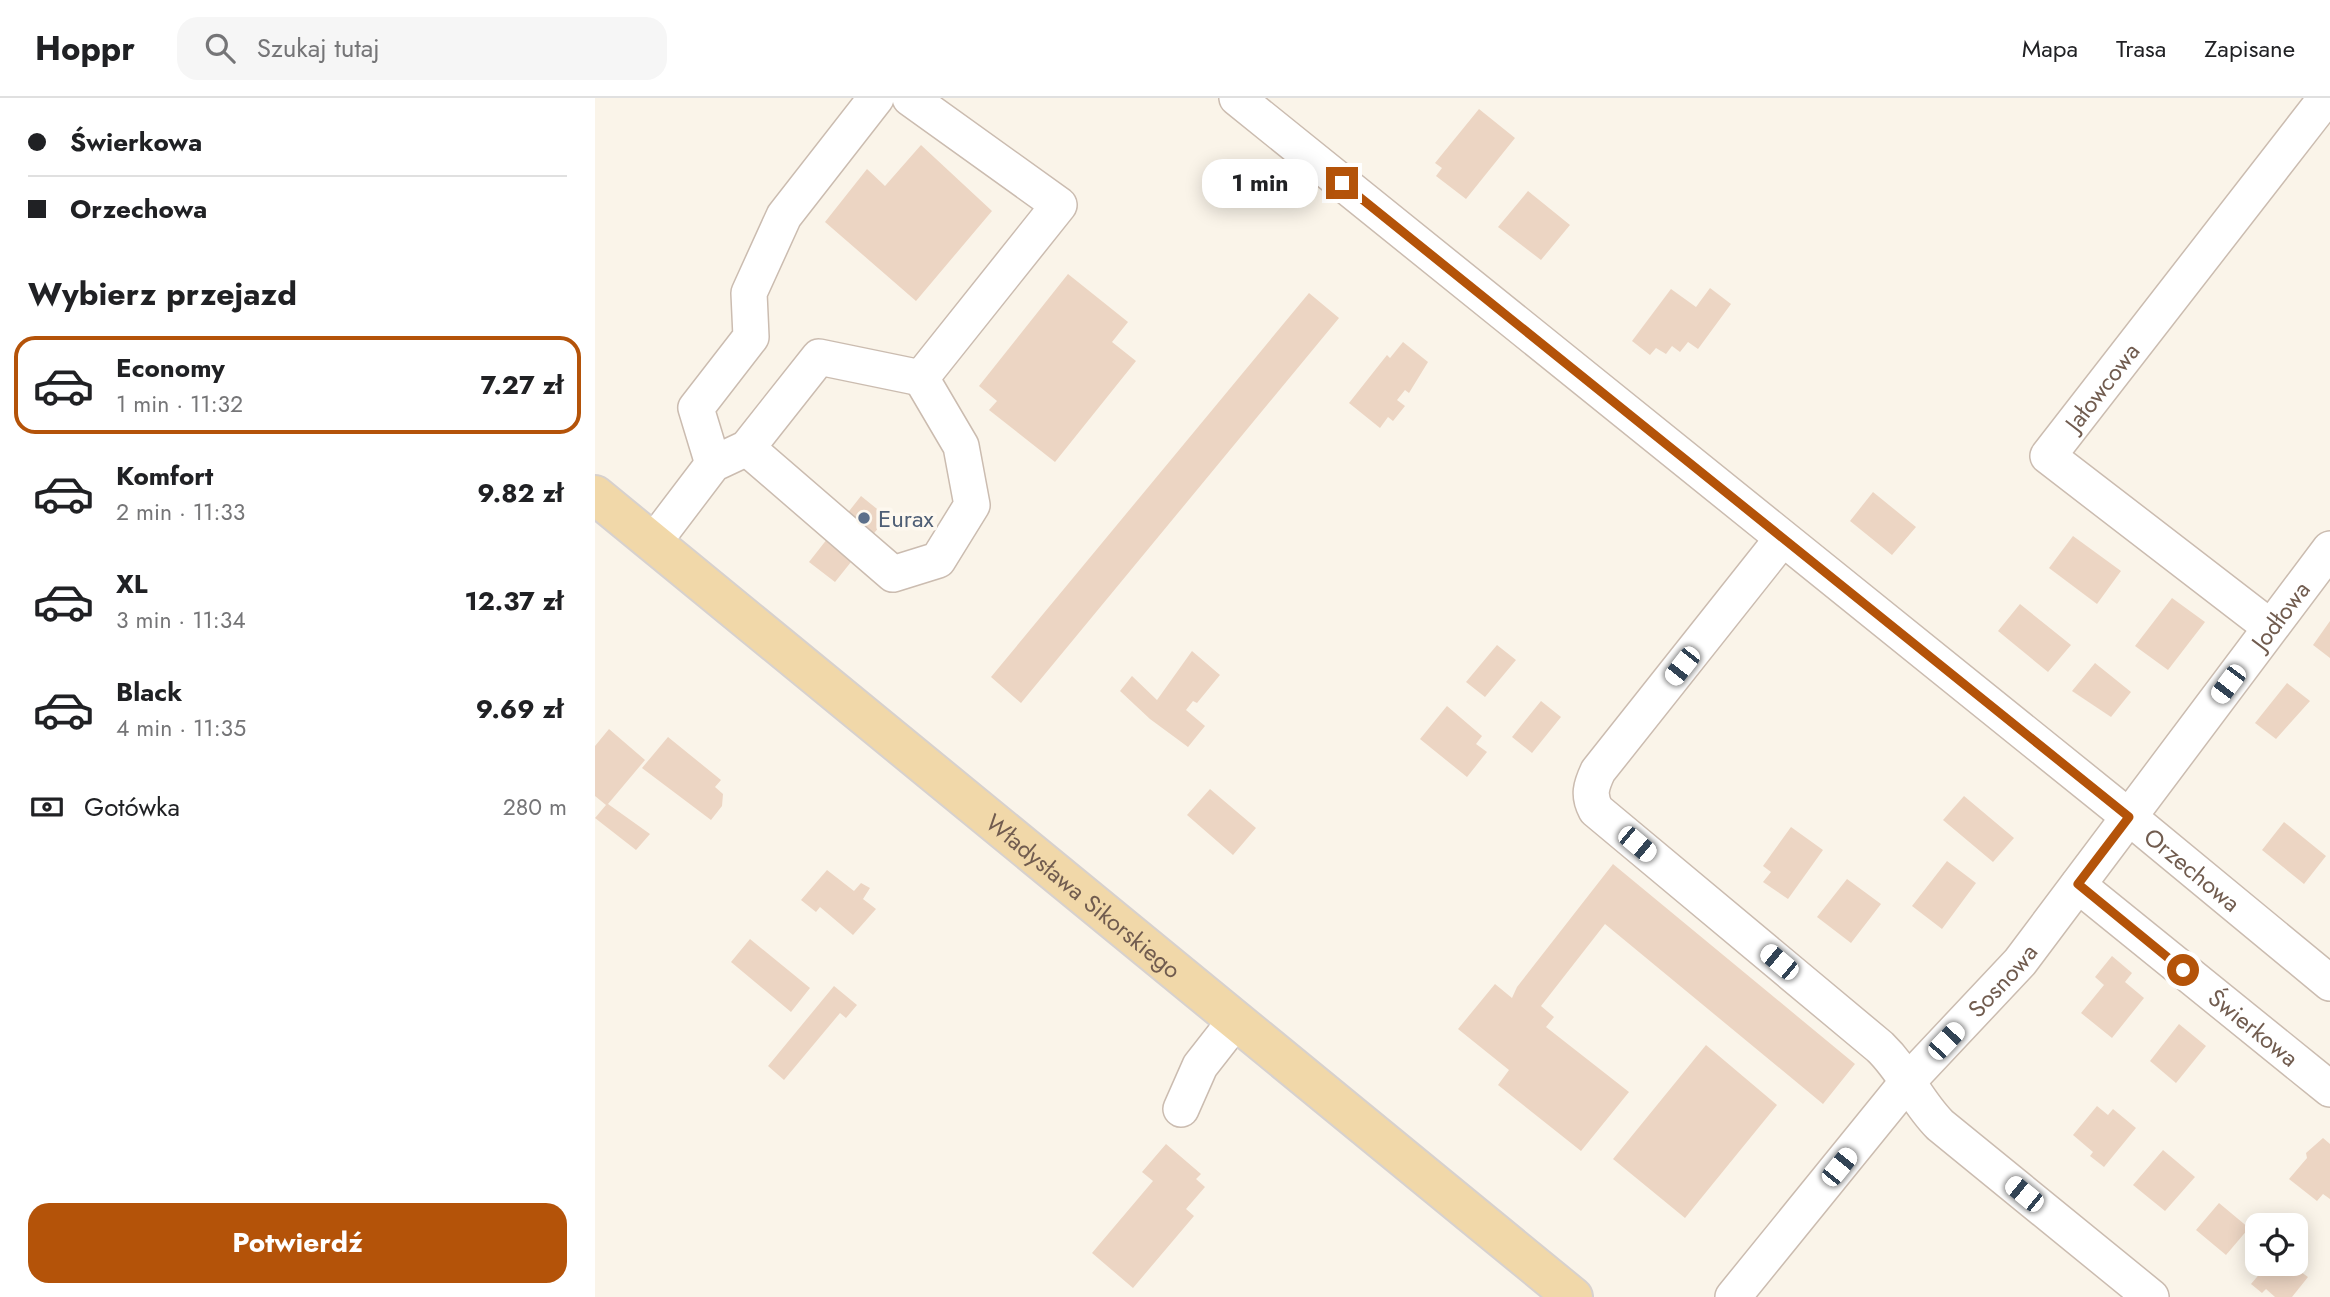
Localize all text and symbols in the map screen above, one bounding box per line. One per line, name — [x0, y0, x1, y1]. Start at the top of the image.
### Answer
search box — [177, 17, 667, 80]
text: Hoppr — [35, 25, 135, 72]
icon: search — [201, 29, 239, 67]
text: Szukaj tutaj — [257, 29, 380, 67]
text: Mapa — [2022, 31, 2078, 66]
text: Trasa — [2116, 31, 2166, 66]
text: Zapisane — [2204, 31, 2295, 66]
text: Świerkowa — [70, 123, 202, 161]
callout: 1 min — [1202, 158, 1317, 208]
text: 1 min — [1231, 166, 1289, 200]
route end — [1326, 167, 1358, 199]
text: Orzechowa — [70, 190, 207, 228]
text: Wybierz przejazd — [28, 271, 297, 317]
street label: Jałowcowa — [2054, 335, 2147, 441]
text: Economy — [116, 349, 225, 387]
icon: car — [32, 354, 95, 417]
text: 7.27 zł — [480, 366, 563, 404]
text: 1 min · 11:32 — [116, 387, 243, 421]
text: Komfort — [116, 457, 213, 495]
icon: car — [32, 462, 95, 525]
text: 9.82 zł — [477, 474, 563, 512]
text: 2 min · 11:33 — [116, 495, 245, 529]
place label: Eurax — [878, 501, 935, 536]
marker: Eurax — [856, 510, 872, 526]
text: XL — [116, 565, 148, 603]
icon: car — [32, 570, 95, 633]
street label: Jodłowa — [2241, 573, 2318, 660]
text: 12.37 zł — [465, 582, 563, 620]
text: 3 min · 11:34 — [116, 603, 246, 637]
car — [1661, 643, 1704, 689]
car — [2207, 661, 2250, 707]
text: Black — [116, 673, 182, 711]
icon: car — [32, 678, 95, 741]
text: 9.69 zł — [476, 690, 563, 728]
text: 4 min · 11:35 — [116, 711, 246, 745]
icon: cash — [28, 788, 66, 826]
text: Gotówka — [84, 788, 180, 826]
text: 280 m — [503, 790, 567, 824]
street label: Władysława Sikorskiego — [978, 805, 1189, 986]
street label: Orzechowa — [2137, 819, 2248, 920]
car — [1615, 822, 1660, 866]
street label: Sosnowa — [1959, 936, 2046, 1025]
car — [1757, 940, 1802, 984]
route start — [2167, 954, 2199, 986]
street label: Świerkowa — [2201, 980, 2306, 1075]
car — [1924, 1018, 1969, 1064]
car — [1818, 1144, 1861, 1190]
car — [2002, 1173, 2047, 1215]
button: Potwierdź — [28, 1203, 567, 1283]
map controls — [2245, 1213, 2308, 1276]
button: locate — [2245, 1213, 2308, 1276]

